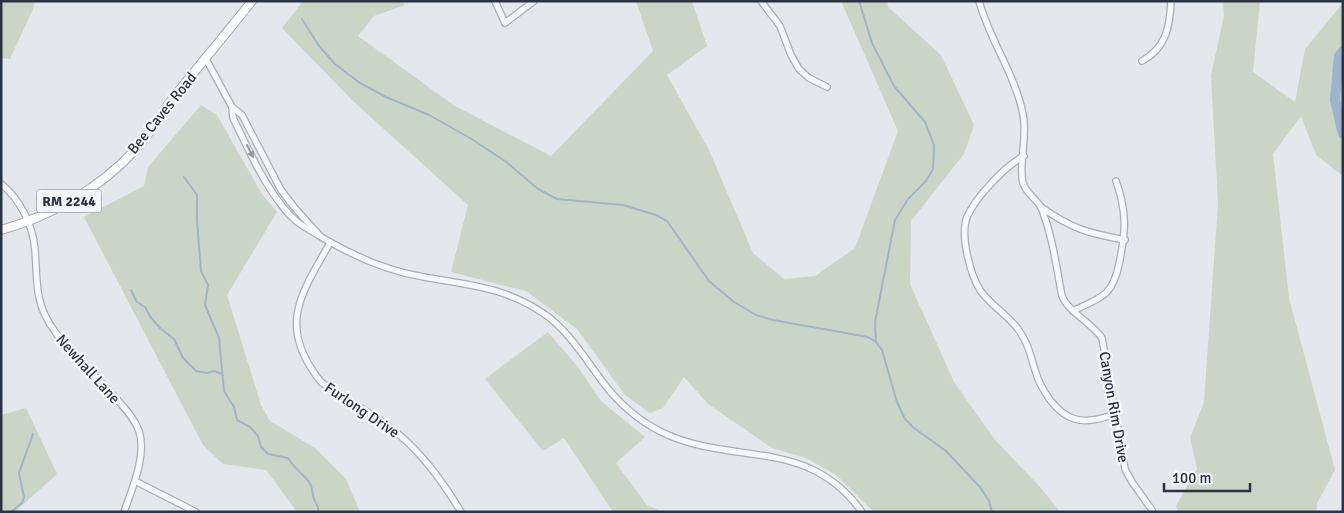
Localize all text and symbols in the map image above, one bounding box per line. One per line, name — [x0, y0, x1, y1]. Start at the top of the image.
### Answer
street label: Bee Caves Road — [124, 69, 200, 157]
one-way arrow — [246, 144, 254, 159]
road number: RM 2244 — [36, 190, 102, 212]
street label: Newhall Lane — [52, 331, 124, 407]
street label: Canyon Rim Drive — [1095, 350, 1133, 464]
street label: Furlong Drive — [321, 378, 403, 442]
scale bar — [1164, 460, 1250, 492]
text: 100 m — [1172, 469, 1212, 487]

